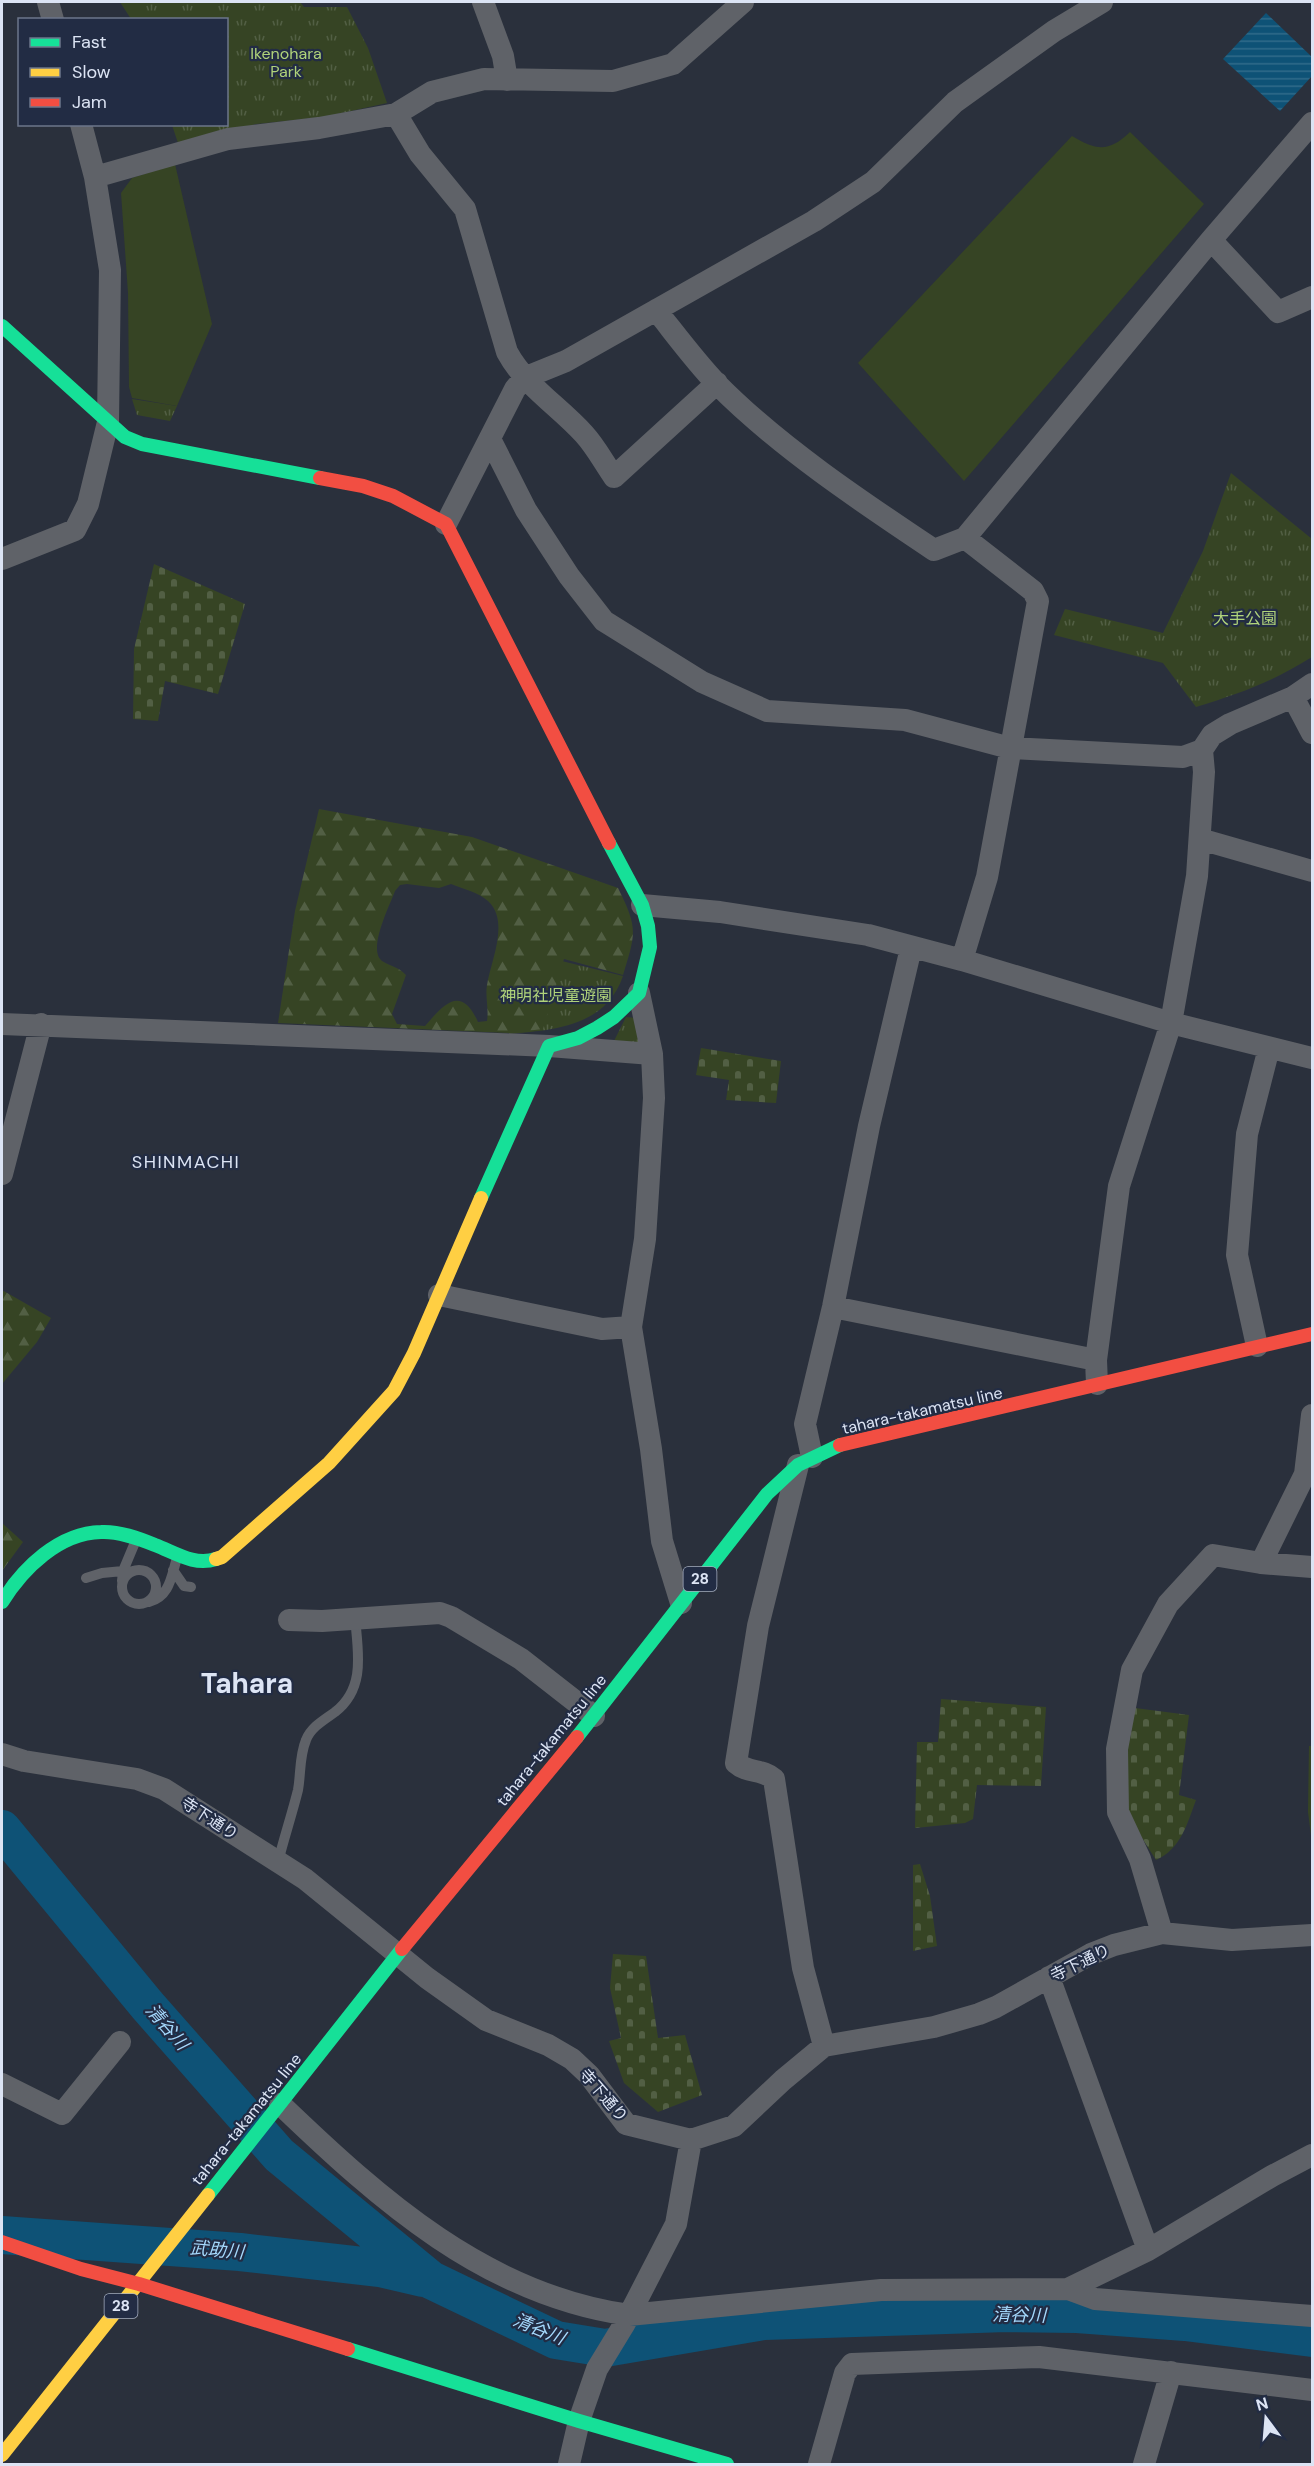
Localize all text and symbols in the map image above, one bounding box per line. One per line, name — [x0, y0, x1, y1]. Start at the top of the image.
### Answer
legend — [18, 18, 228, 126]
text: Fast — [72, 30, 107, 54]
park label: Ikenohara Park — [250, 43, 322, 82]
text: Slow — [72, 60, 111, 84]
text: Jam — [72, 90, 107, 114]
park label: 大手公園 — [1213, 608, 1277, 629]
park label: 神明社児童遊園 — [500, 985, 612, 1006]
district label: SHINMACHI — [132, 1150, 240, 1174]
street label: tahara-takamatsu line — [840, 1382, 1004, 1439]
road number: 28 — [684, 1567, 716, 1591]
district label: Tahara — [201, 1665, 293, 1702]
street label: tahara-takamatsu line — [492, 1670, 611, 1811]
street label: 寺下通り — [177, 1792, 242, 1845]
street label: 寺下通り — [1047, 1939, 1114, 1986]
water label: 清谷川 — [140, 1999, 195, 2057]
street label: tahara-takamatsu line — [187, 2049, 306, 2190]
street label: 寺下通り — [575, 2064, 633, 2126]
water label: 武助川 — [189, 2236, 247, 2264]
road number: 28 — [104, 2294, 138, 2318]
water label: 清谷川 — [992, 2303, 1048, 2328]
water label: 清谷川 — [509, 2308, 570, 2351]
north arrow — [1236, 2388, 1296, 2448]
text: N — [1253, 2392, 1271, 2416]

